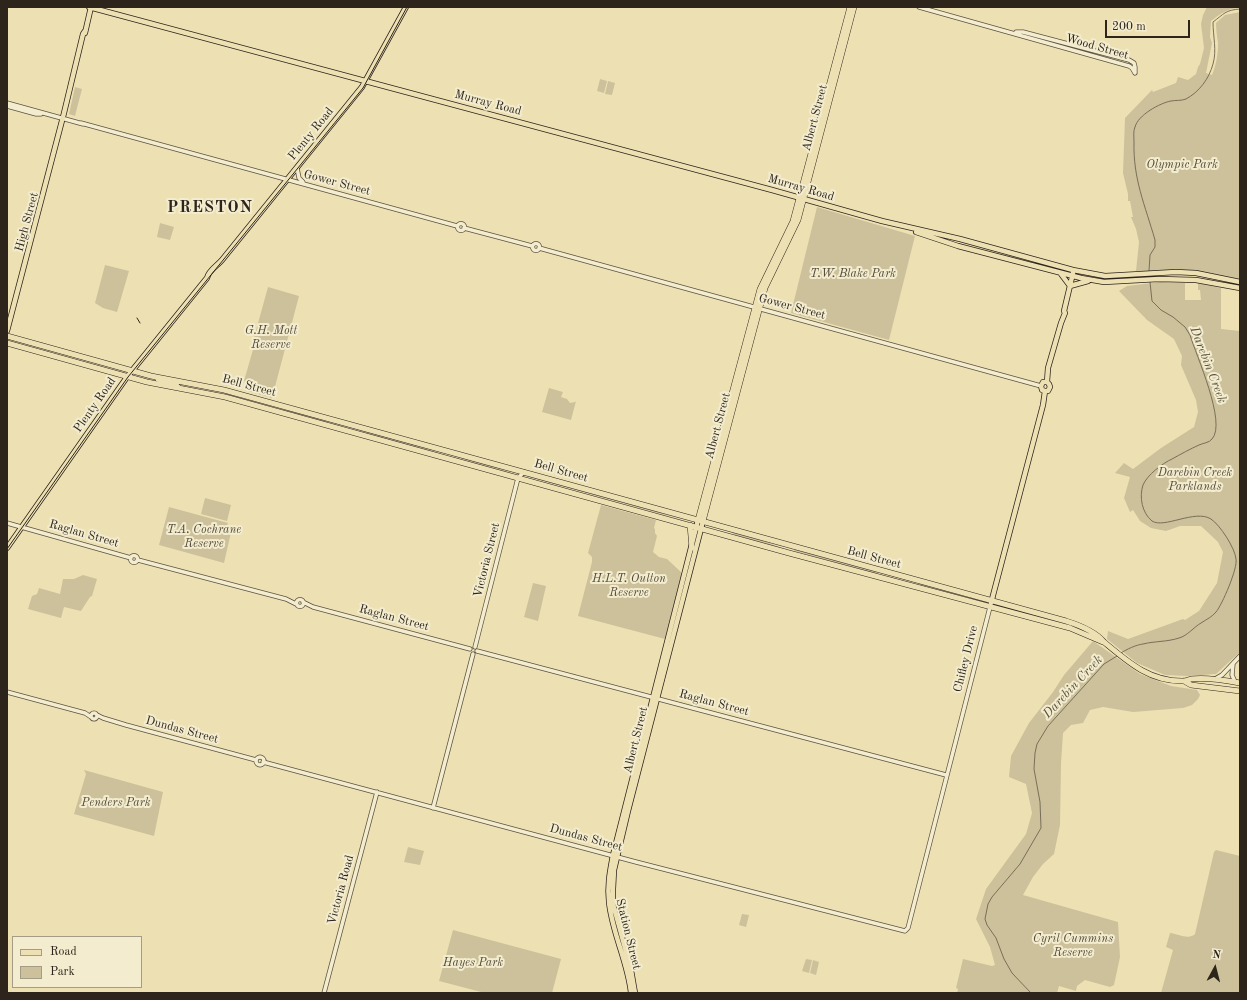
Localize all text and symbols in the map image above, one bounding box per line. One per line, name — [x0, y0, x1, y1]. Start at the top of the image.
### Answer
scale bar — [1107, 12, 1192, 38]
text: 200 m — [1112, 21, 1146, 33]
street label: Wood Street — [1064, 31, 1130, 63]
street label: Albert Street — [799, 83, 831, 153]
street label: Murray Road — [453, 87, 523, 119]
street label: Plenty Road — [285, 105, 337, 163]
park label: Olympic Park — [1146, 158, 1218, 172]
street label: Gower Street — [302, 167, 372, 199]
street label: Murray Road — [766, 172, 836, 204]
street label: High Street — [12, 191, 42, 253]
district label: PRESTON — [167, 198, 253, 218]
park label: T.W. Blake Park — [810, 267, 896, 281]
street label: Gower Street — [757, 291, 827, 323]
park label: G.H. Mott Reserve — [245, 324, 297, 352]
water label: Darebin Creek — [1186, 325, 1230, 405]
street label: Bell Street — [220, 372, 278, 400]
street label: Plenty Road — [71, 375, 119, 435]
street label: Albert Street — [702, 391, 734, 461]
street label: Bell Street — [532, 456, 590, 486]
park label: Darebin Creek Parklands — [1158, 466, 1232, 494]
street label: Raglan Street — [48, 517, 120, 551]
street label: Victoria Street — [471, 521, 503, 599]
park label: T.A. Cochrane Reserve — [167, 523, 241, 551]
street label: Bell Street — [845, 544, 903, 572]
park label: H.L.T. Oulton Reserve — [592, 572, 666, 600]
street label: Raglan Street — [357, 602, 431, 634]
street label: Chifley Drive — [951, 624, 981, 694]
water label: Darebin Creek — [1040, 652, 1106, 722]
street label: Raglan Street — [677, 687, 751, 719]
street label: Albert Street — [621, 705, 651, 775]
street label: Dundas Street — [144, 713, 220, 747]
park label: Penders Park — [81, 796, 151, 810]
street label: Dundas Street — [548, 821, 624, 855]
street label: Victoria Road — [325, 854, 357, 926]
street label: Station Street — [612, 897, 644, 971]
park label: Cyril Cummins Reserve — [1033, 932, 1113, 960]
legend — [12, 936, 142, 988]
text: Road — [50, 946, 77, 958]
north arrow — [1195, 948, 1235, 988]
text: N — [1212, 950, 1221, 962]
park label: Hayes Park — [443, 956, 503, 970]
text: Park — [50, 966, 75, 978]

